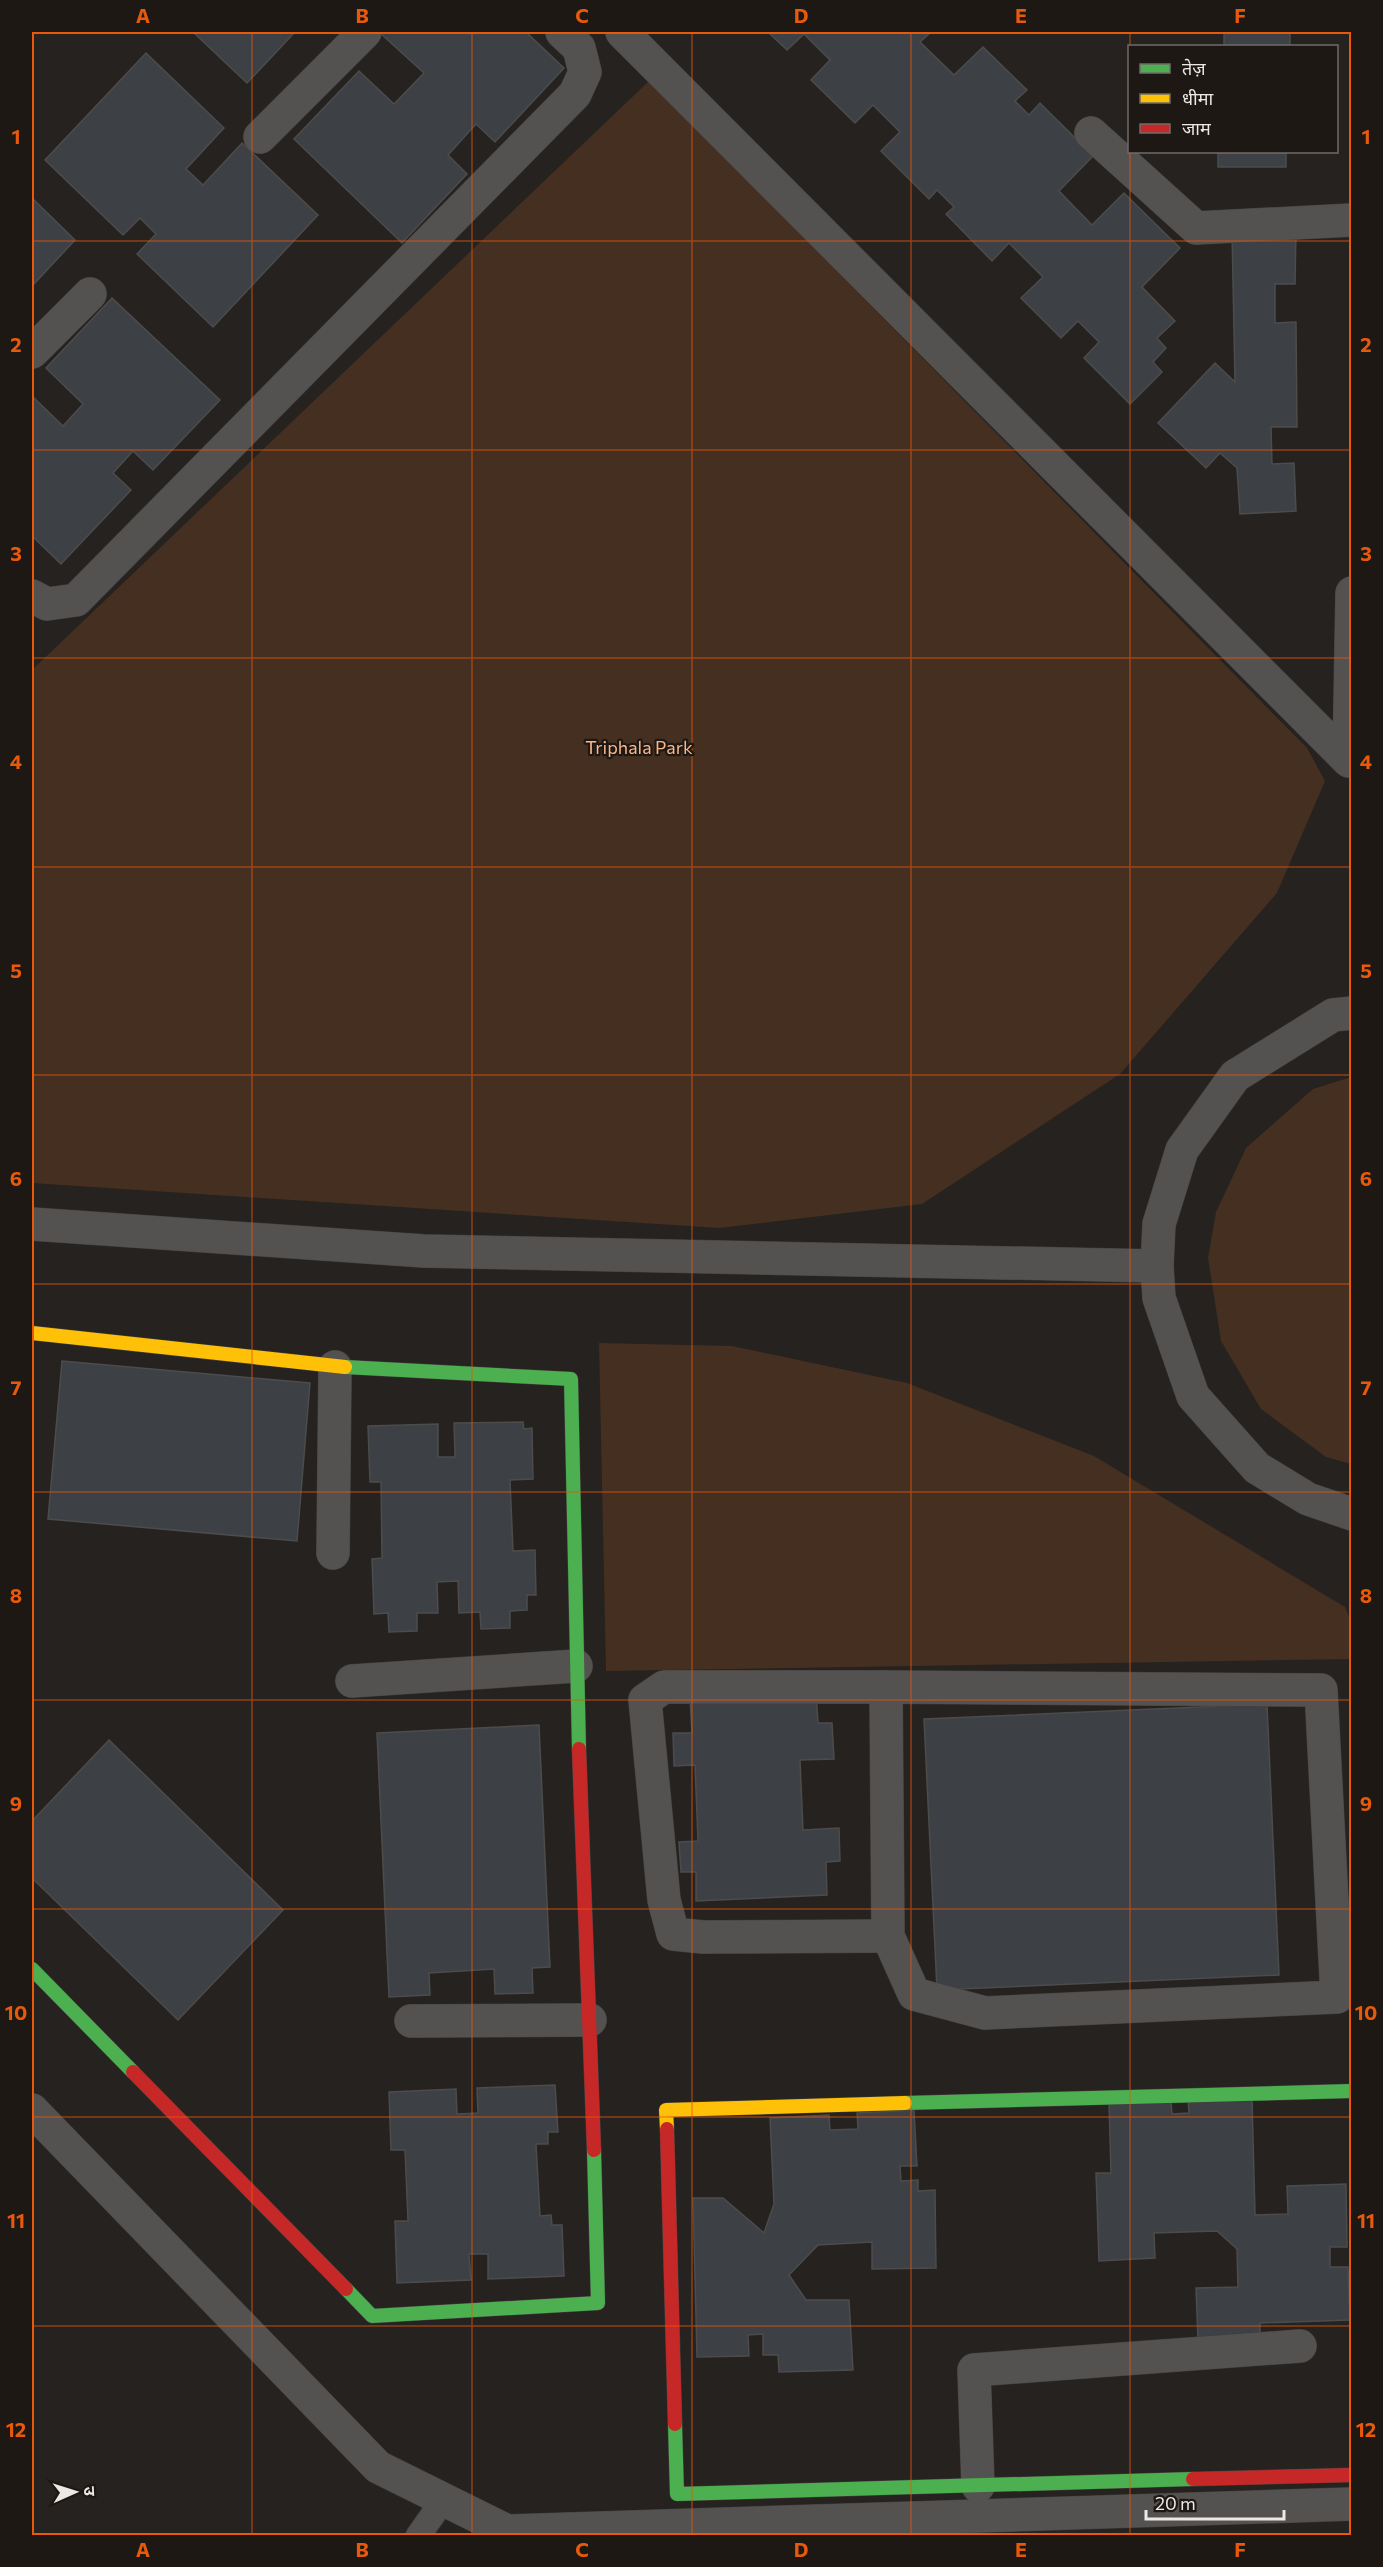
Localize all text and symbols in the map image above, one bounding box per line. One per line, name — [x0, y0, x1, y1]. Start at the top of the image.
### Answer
text: A — [136, 3, 150, 27]
text: B — [355, 3, 369, 27]
text: C — [575, 3, 589, 27]
text: D — [794, 3, 808, 27]
text: E — [1015, 3, 1027, 27]
text: F — [1234, 3, 1246, 27]
legend — [1128, 45, 1338, 153]
text: तेज़ — [1182, 57, 1206, 79]
text: धीमा — [1182, 87, 1213, 109]
text: जाम — [1182, 117, 1212, 139]
text: 1 — [11, 124, 21, 148]
text: 1 — [1361, 124, 1371, 148]
text: 2 — [10, 332, 22, 356]
text: 2 — [1360, 332, 1372, 356]
text: 3 — [10, 541, 22, 565]
text: 3 — [1360, 541, 1372, 565]
park label: Triphala Park — [585, 736, 693, 758]
text: 4 — [10, 749, 22, 773]
text: 4 — [1360, 749, 1372, 773]
text: 5 — [10, 958, 22, 982]
text: 5 — [1360, 958, 1372, 982]
text: 6 — [10, 1166, 22, 1190]
text: 6 — [1360, 1166, 1372, 1190]
text: 7 — [11, 1375, 22, 1399]
text: 7 — [1361, 1375, 1372, 1399]
text: 8 — [10, 1583, 22, 1607]
text: 8 — [1360, 1583, 1372, 1607]
text: 9 — [10, 1791, 22, 1815]
text: 9 — [1360, 1791, 1372, 1815]
text: 10 — [5, 2000, 27, 2024]
text: 10 — [1355, 2000, 1377, 2024]
text: 11 — [7, 2208, 25, 2232]
text: 11 — [1357, 2208, 1375, 2232]
text: 12 — [6, 2417, 26, 2441]
text: 12 — [1356, 2417, 1376, 2441]
north arrow — [45, 2462, 105, 2522]
scale bar — [1146, 2483, 1284, 2521]
text: उ — [81, 2486, 100, 2497]
text: 20 m — [1155, 2492, 1196, 2514]
text: A — [136, 2537, 150, 2561]
text: B — [355, 2537, 369, 2561]
text: C — [575, 2537, 589, 2561]
text: D — [794, 2537, 808, 2561]
text: E — [1015, 2537, 1027, 2561]
text: F — [1234, 2537, 1246, 2561]

